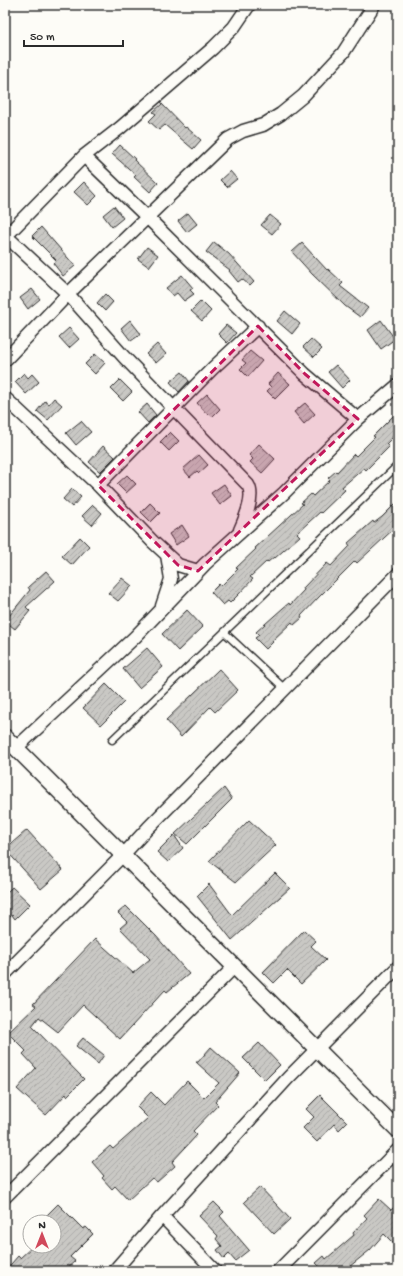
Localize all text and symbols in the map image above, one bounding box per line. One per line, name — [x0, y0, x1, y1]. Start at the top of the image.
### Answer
scale bar — [24, 22, 123, 48]
text: 50 m — [30, 31, 55, 45]
north arrow — [22, 1214, 62, 1254]
text: N — [38, 1220, 46, 1232]

